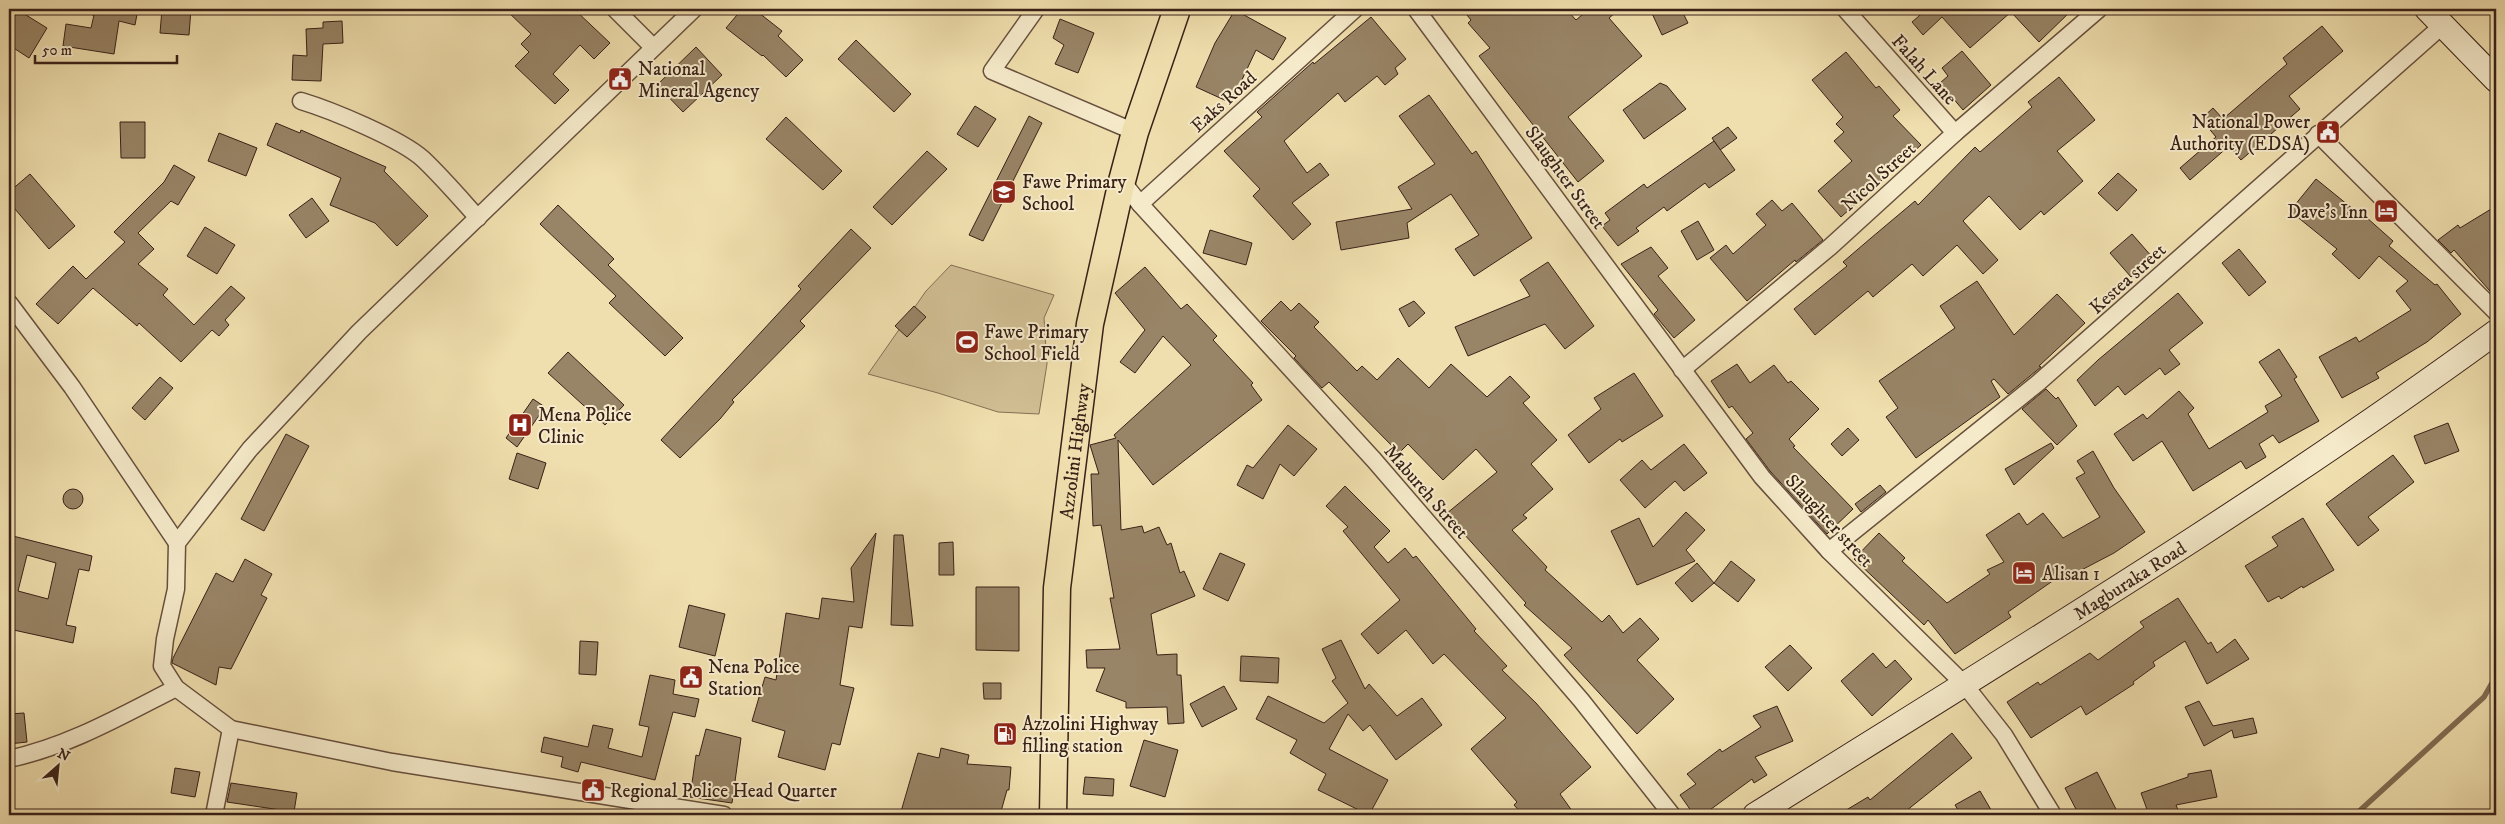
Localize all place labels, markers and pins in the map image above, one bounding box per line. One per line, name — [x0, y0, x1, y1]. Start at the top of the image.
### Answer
place label: National Mineral Agency — [638, 58, 760, 103]
public building icon: National Mineral Agency — [607, 66, 633, 92]
place label: National Power Authority (EDSA) — [2170, 111, 2310, 156]
public building icon: National Power Authority (EDSA) — [2315, 119, 2341, 145]
place label: Fawe Primary School — [1022, 171, 1128, 216]
school or university icon: Fawe Primary School — [991, 179, 1017, 205]
hotel icon: Dave's Inn — [2373, 198, 2399, 224]
place label: Dave's Inn — [2287, 201, 2368, 224]
place label: Fawe Primary School Field — [984, 321, 1090, 366]
sports icon: Fawe Primary School Field — [954, 329, 980, 355]
place label: Mena Police Clinic — [538, 404, 632, 449]
hospital icon: Mena Police Clinic — [507, 412, 533, 438]
hotel icon: Alisan 1 — [2011, 560, 2037, 586]
place label: Alisan 1 — [2042, 563, 2100, 586]
place label: Nena Police Station — [708, 656, 800, 701]
public building icon: Nena Police Station — [678, 664, 704, 690]
place label: Azzolini Highway filling station — [1022, 713, 1159, 758]
fuel station icon: Azzolini Highway filling station — [992, 721, 1018, 747]
public building icon: Regional Police Head Quarter — [580, 777, 606, 803]
place label: Regional Police Head Quarter — [610, 780, 837, 803]

